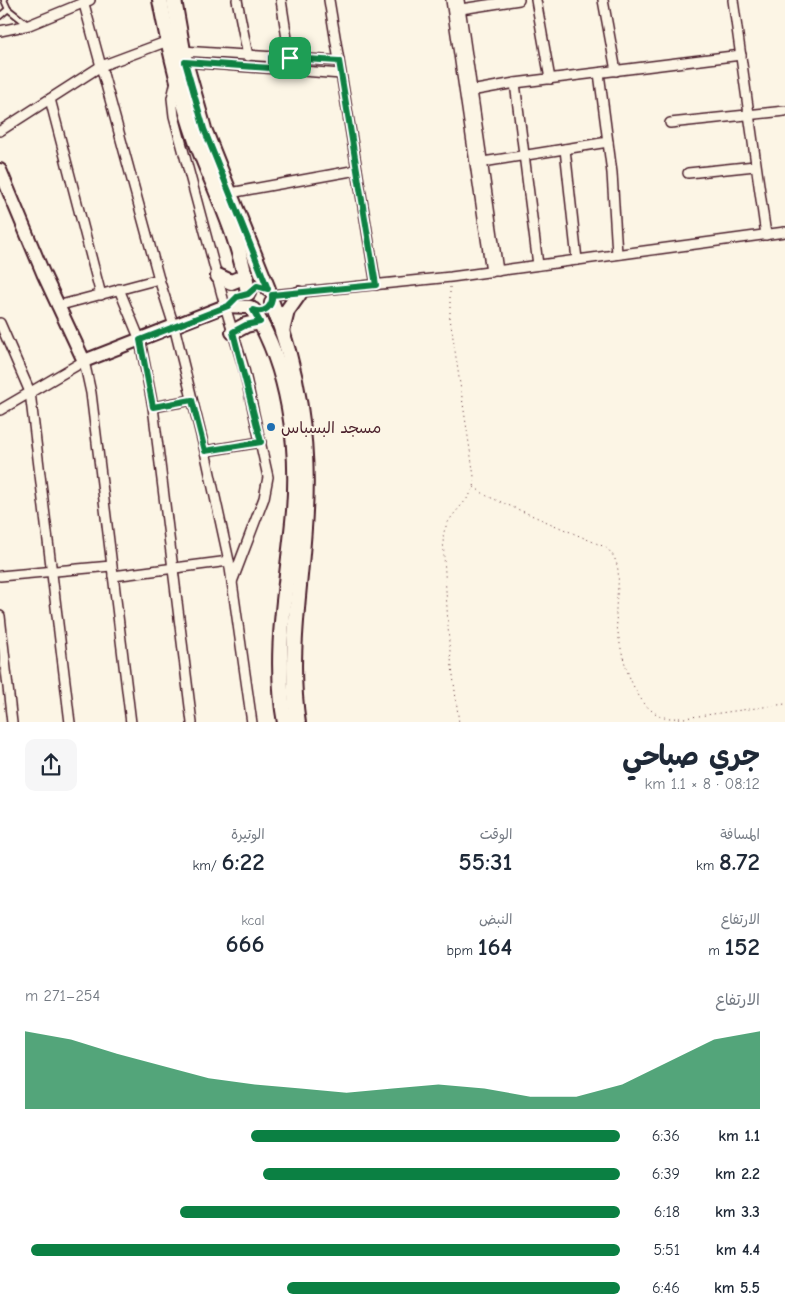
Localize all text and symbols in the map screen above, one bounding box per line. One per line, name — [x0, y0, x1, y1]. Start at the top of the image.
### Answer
pin — [269, 37, 311, 79]
icon: arrive — [276, 44, 304, 72]
place label: مسجد البسباس — [281, 419, 381, 437]
marker: مسجد البسباس — [265, 421, 277, 433]
button: share — [25, 739, 77, 791]
text: جري صباحي — [622, 740, 760, 772]
text: 08:12 · 8 × 1.1 km — [644, 775, 760, 793]
text: الوتيرة — [231, 826, 265, 843]
text: الوقت — [480, 826, 512, 843]
text: المسافة — [720, 826, 760, 843]
text: 6:22 — [222, 847, 265, 876]
text: 55:31 — [458, 847, 512, 876]
text: 8.72 — [719, 847, 760, 876]
text: /km — [192, 857, 222, 874]
text: km — [696, 857, 719, 874]
text: النبض — [479, 911, 512, 928]
text: الارتفاع — [721, 911, 760, 928]
text: kcal — [241, 912, 265, 929]
text: 666 — [225, 929, 265, 958]
text: 164 — [478, 932, 512, 961]
text: 152 — [724, 932, 760, 961]
text: bpm — [447, 942, 478, 959]
text: m — [708, 942, 724, 959]
text: 254–271 m — [25, 987, 100, 1005]
text: الارتفاع — [715, 991, 760, 1009]
text: 6:36 — [652, 1127, 680, 1145]
text: 1.1 km — [718, 1127, 760, 1145]
text: 6:39 — [652, 1165, 680, 1183]
text: 2.2 km — [715, 1165, 760, 1183]
text: 6:18 — [654, 1203, 680, 1221]
text: 3.3 km — [715, 1203, 760, 1221]
text: 5:51 — [653, 1241, 680, 1259]
text: 4.4 km — [716, 1241, 760, 1259]
text: 6:46 — [652, 1279, 680, 1297]
text: 5.5 km — [714, 1279, 760, 1297]

